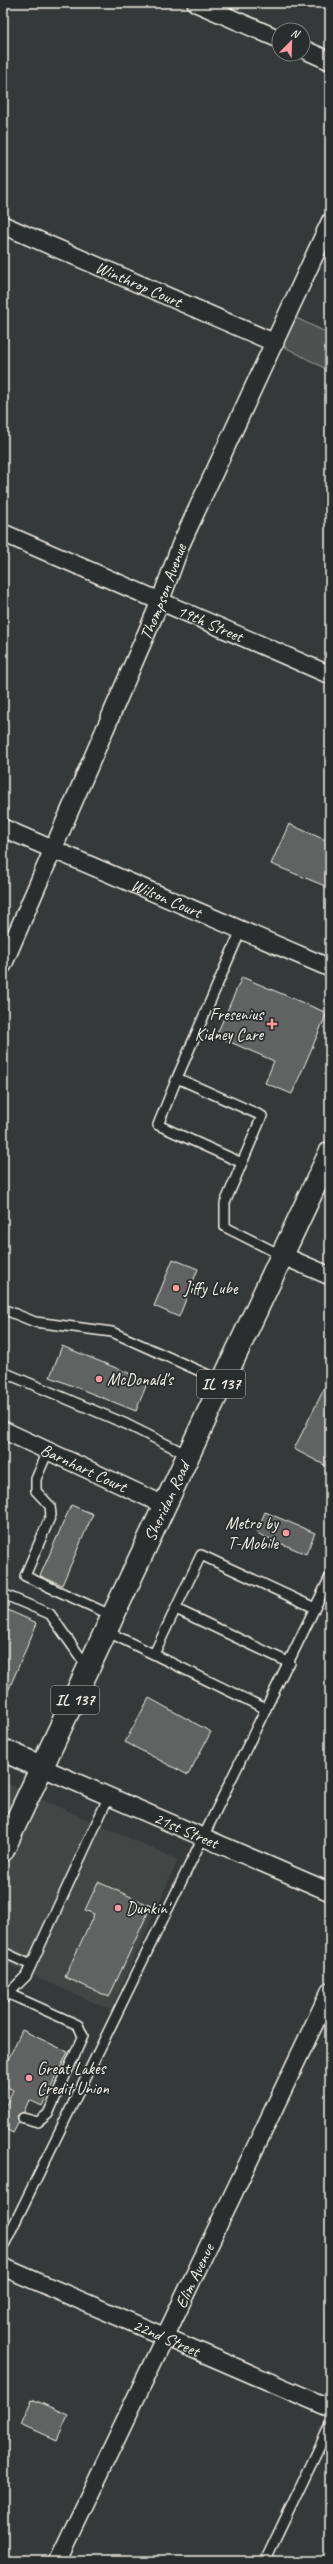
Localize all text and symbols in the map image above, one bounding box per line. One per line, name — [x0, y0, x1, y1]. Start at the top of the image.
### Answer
north arrow — [271, 22, 311, 62]
text: N — [289, 25, 303, 41]
street label: Winthrop Court — [93, 256, 187, 313]
street label: Thompson Avenue — [134, 539, 191, 643]
street label: 19th Street — [174, 600, 249, 647]
street label: Wilson Court — [128, 874, 207, 923]
place label: Fresenius Kidney Care — [195, 1004, 265, 1045]
marker: Fresenius Kidney Care — [266, 1018, 278, 1030]
place label: Jiffy Lube — [183, 1278, 239, 1299]
marker: Jiffy Lube — [171, 1283, 181, 1293]
place label: McDonald's — [107, 1369, 175, 1390]
road number: IL 137 — [197, 1370, 245, 1398]
marker: McDonald's — [94, 1374, 104, 1384]
street label: Barnhart Court — [37, 1439, 132, 1498]
street label: Sheridan Road — [139, 1455, 196, 1545]
place label: Metro by T-Mobile — [225, 1513, 279, 1554]
marker: Metro by T-Mobile — [281, 1528, 291, 1538]
road number: IL 137 — [51, 1686, 99, 1714]
street label: 21st Street — [151, 1807, 224, 1854]
place label: Dunkin' — [126, 1898, 172, 1919]
marker: Dunkin' — [113, 1903, 123, 1913]
place label: Great Lakes Credit Union — [37, 2058, 109, 2099]
marker: Great Lakes Credit Union — [24, 2073, 34, 2083]
street label: Elim Avenue — [170, 2239, 219, 2311]
street label: 22nd Street — [130, 2314, 205, 2362]

